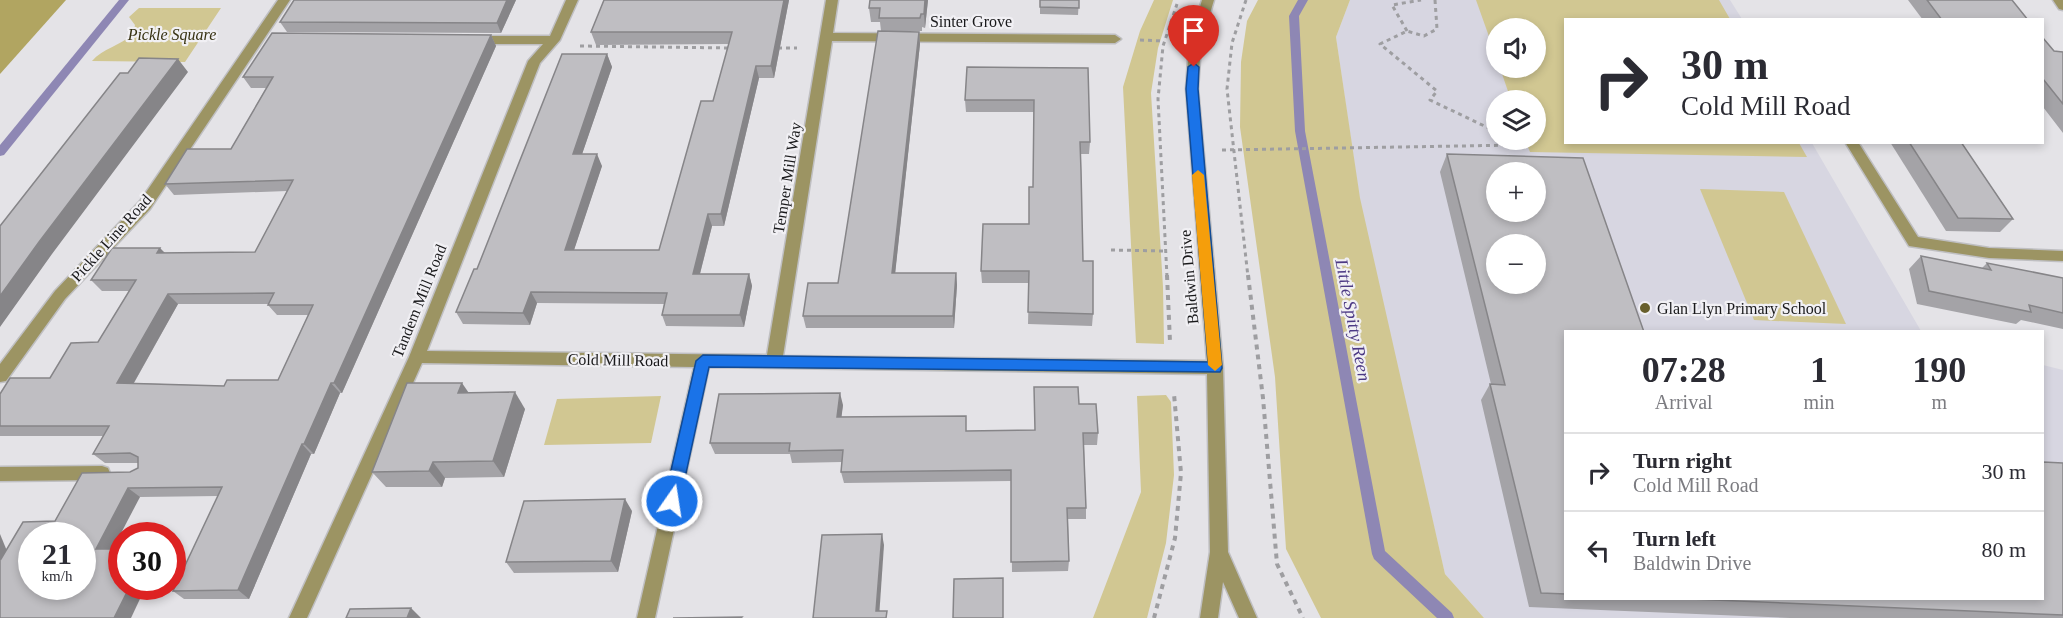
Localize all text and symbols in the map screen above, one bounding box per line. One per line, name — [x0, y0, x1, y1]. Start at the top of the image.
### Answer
pin — [1168, 5, 1219, 67]
street label: Sinter Grove — [930, 13, 1012, 30]
icon: arrive — [1177, 14, 1210, 47]
map controls — [1486, 18, 1546, 294]
button: sound — [1486, 18, 1546, 78]
park label: Pickle Square — [127, 26, 216, 44]
icon: right — [1582, 42, 1660, 120]
text: 30 m — [1681, 42, 1769, 88]
button: layers — [1486, 90, 1546, 150]
text: Cold Mill Road — [1681, 91, 1851, 121]
street label: Temper Mill Way — [770, 121, 805, 235]
button: + — [1486, 162, 1546, 222]
street label: Pickle Line Road — [68, 191, 154, 285]
street label: Baldwin Drive — [1176, 229, 1202, 325]
button: − — [1486, 234, 1546, 294]
street label: Tandem Mill Road — [389, 242, 449, 360]
water label: Little Spitty Reen — [1331, 256, 1375, 383]
place label: Glan Llyn Primary School — [1657, 300, 1827, 318]
marker: Glan Llyn Primary School — [1638, 301, 1652, 315]
text: 07:28 — [1642, 350, 1726, 390]
text: 1 — [1810, 350, 1828, 390]
text: 190 — [1912, 350, 1966, 390]
street label: Cold Mill Road — [568, 351, 668, 369]
text: Arrival — [1655, 391, 1713, 413]
text: min — [1803, 391, 1835, 413]
text: m — [1932, 391, 1947, 413]
text: Turn right — [1633, 448, 1732, 473]
icon: right — [1582, 456, 1615, 489]
text: 30 m — [1981, 459, 2026, 484]
position arrow — [640, 469, 704, 533]
text: Cold Mill Road — [1633, 474, 1759, 496]
speed limit sign: 30 — [108, 522, 186, 600]
text: Turn left — [1633, 526, 1716, 551]
icon: left — [1582, 534, 1615, 567]
text: 21 — [42, 537, 72, 570]
text: 80 m — [1981, 537, 2026, 562]
text: Baldwin Drive — [1633, 552, 1751, 574]
text: km/h — [42, 568, 72, 584]

